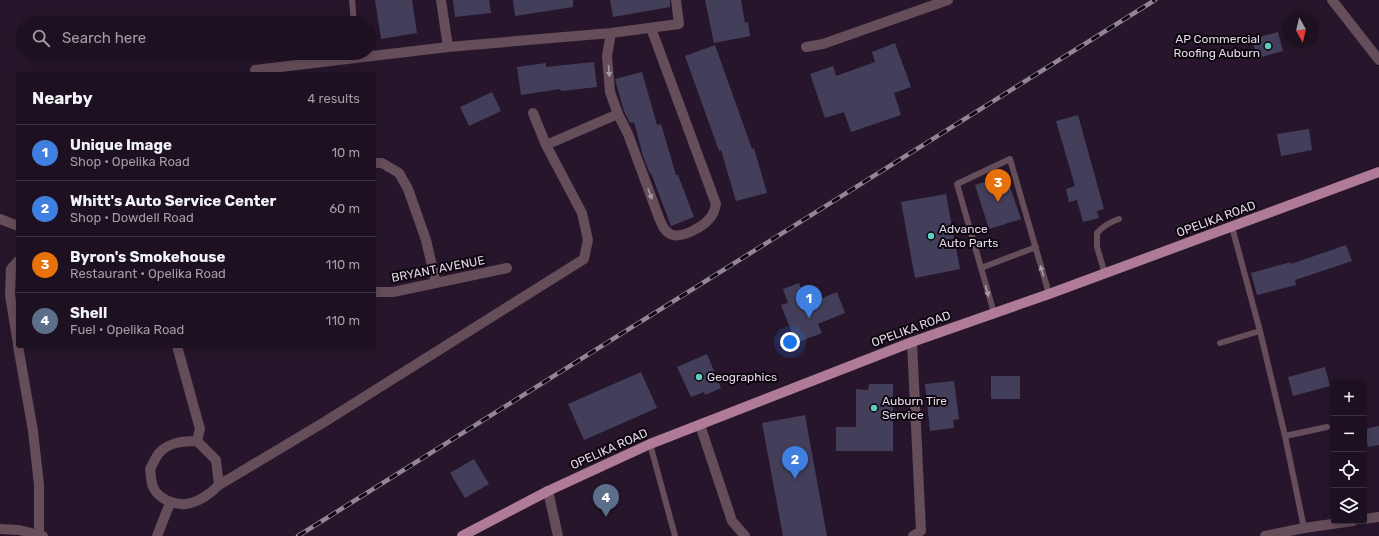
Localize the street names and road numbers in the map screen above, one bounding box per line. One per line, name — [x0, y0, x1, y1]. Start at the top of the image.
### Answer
street label: OPELIKA ROAD — [1175, 198, 1257, 240]
street label: BRYANT AVENUE — [390, 253, 486, 285]
street label: OPELIKA ROAD — [870, 308, 952, 350]
street label: OPELIKA ROAD — [568, 426, 650, 472]

